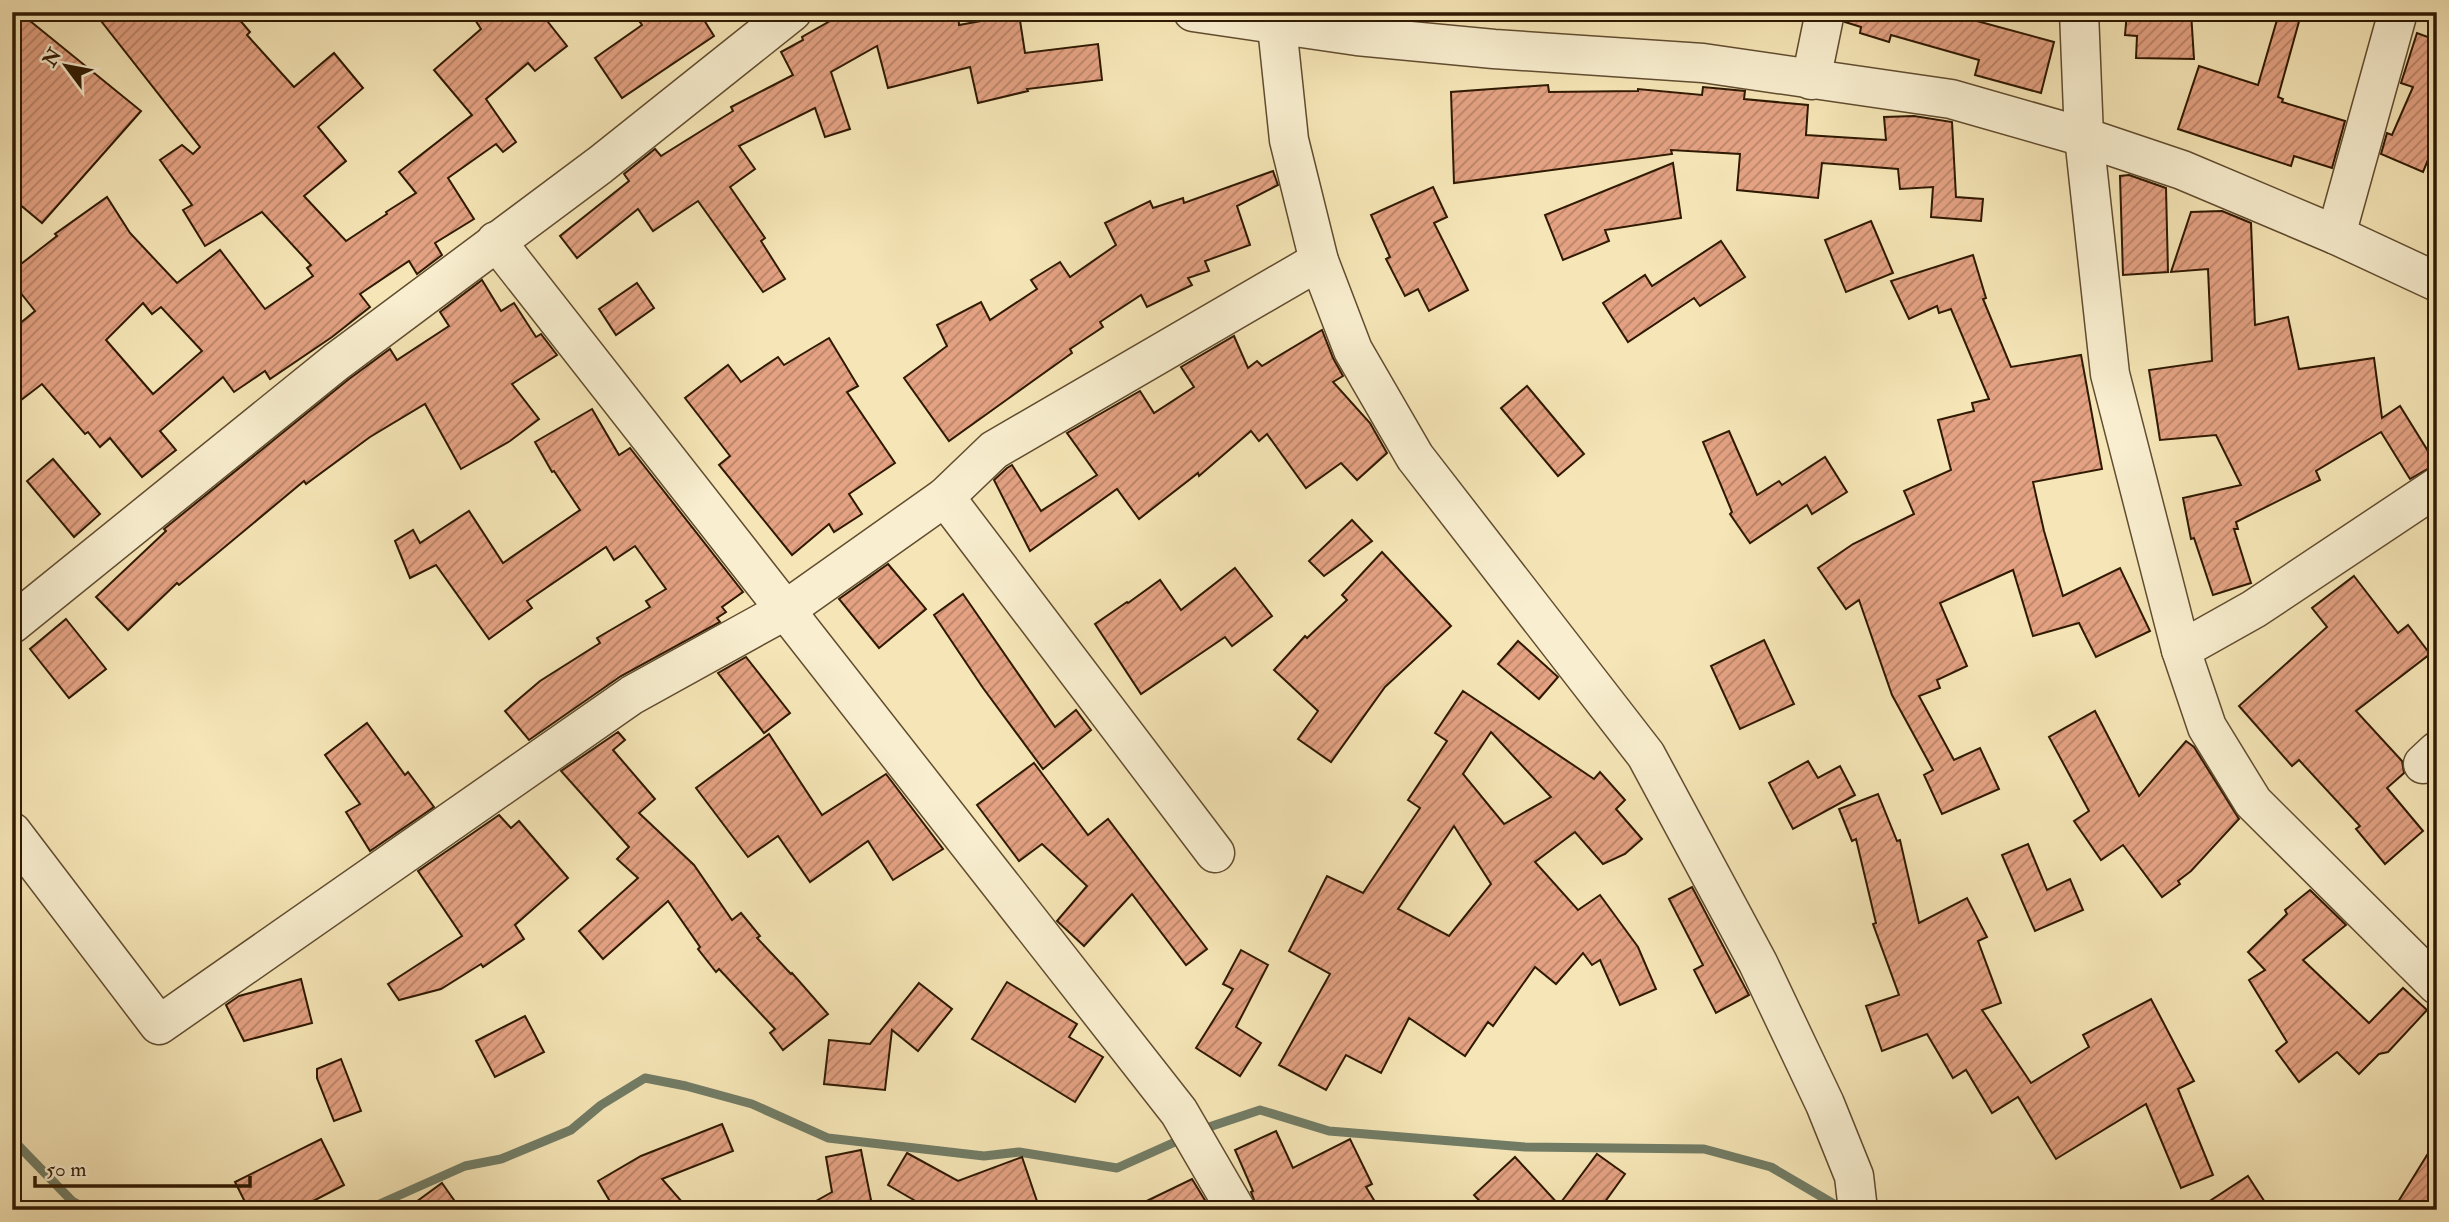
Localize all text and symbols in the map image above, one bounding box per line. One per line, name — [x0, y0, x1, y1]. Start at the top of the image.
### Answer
north arrow — [32, 32, 102, 102]
text: N — [37, 43, 68, 72]
scale bar — [35, 1145, 250, 1189]
text: 50 m — [46, 1156, 87, 1183]

